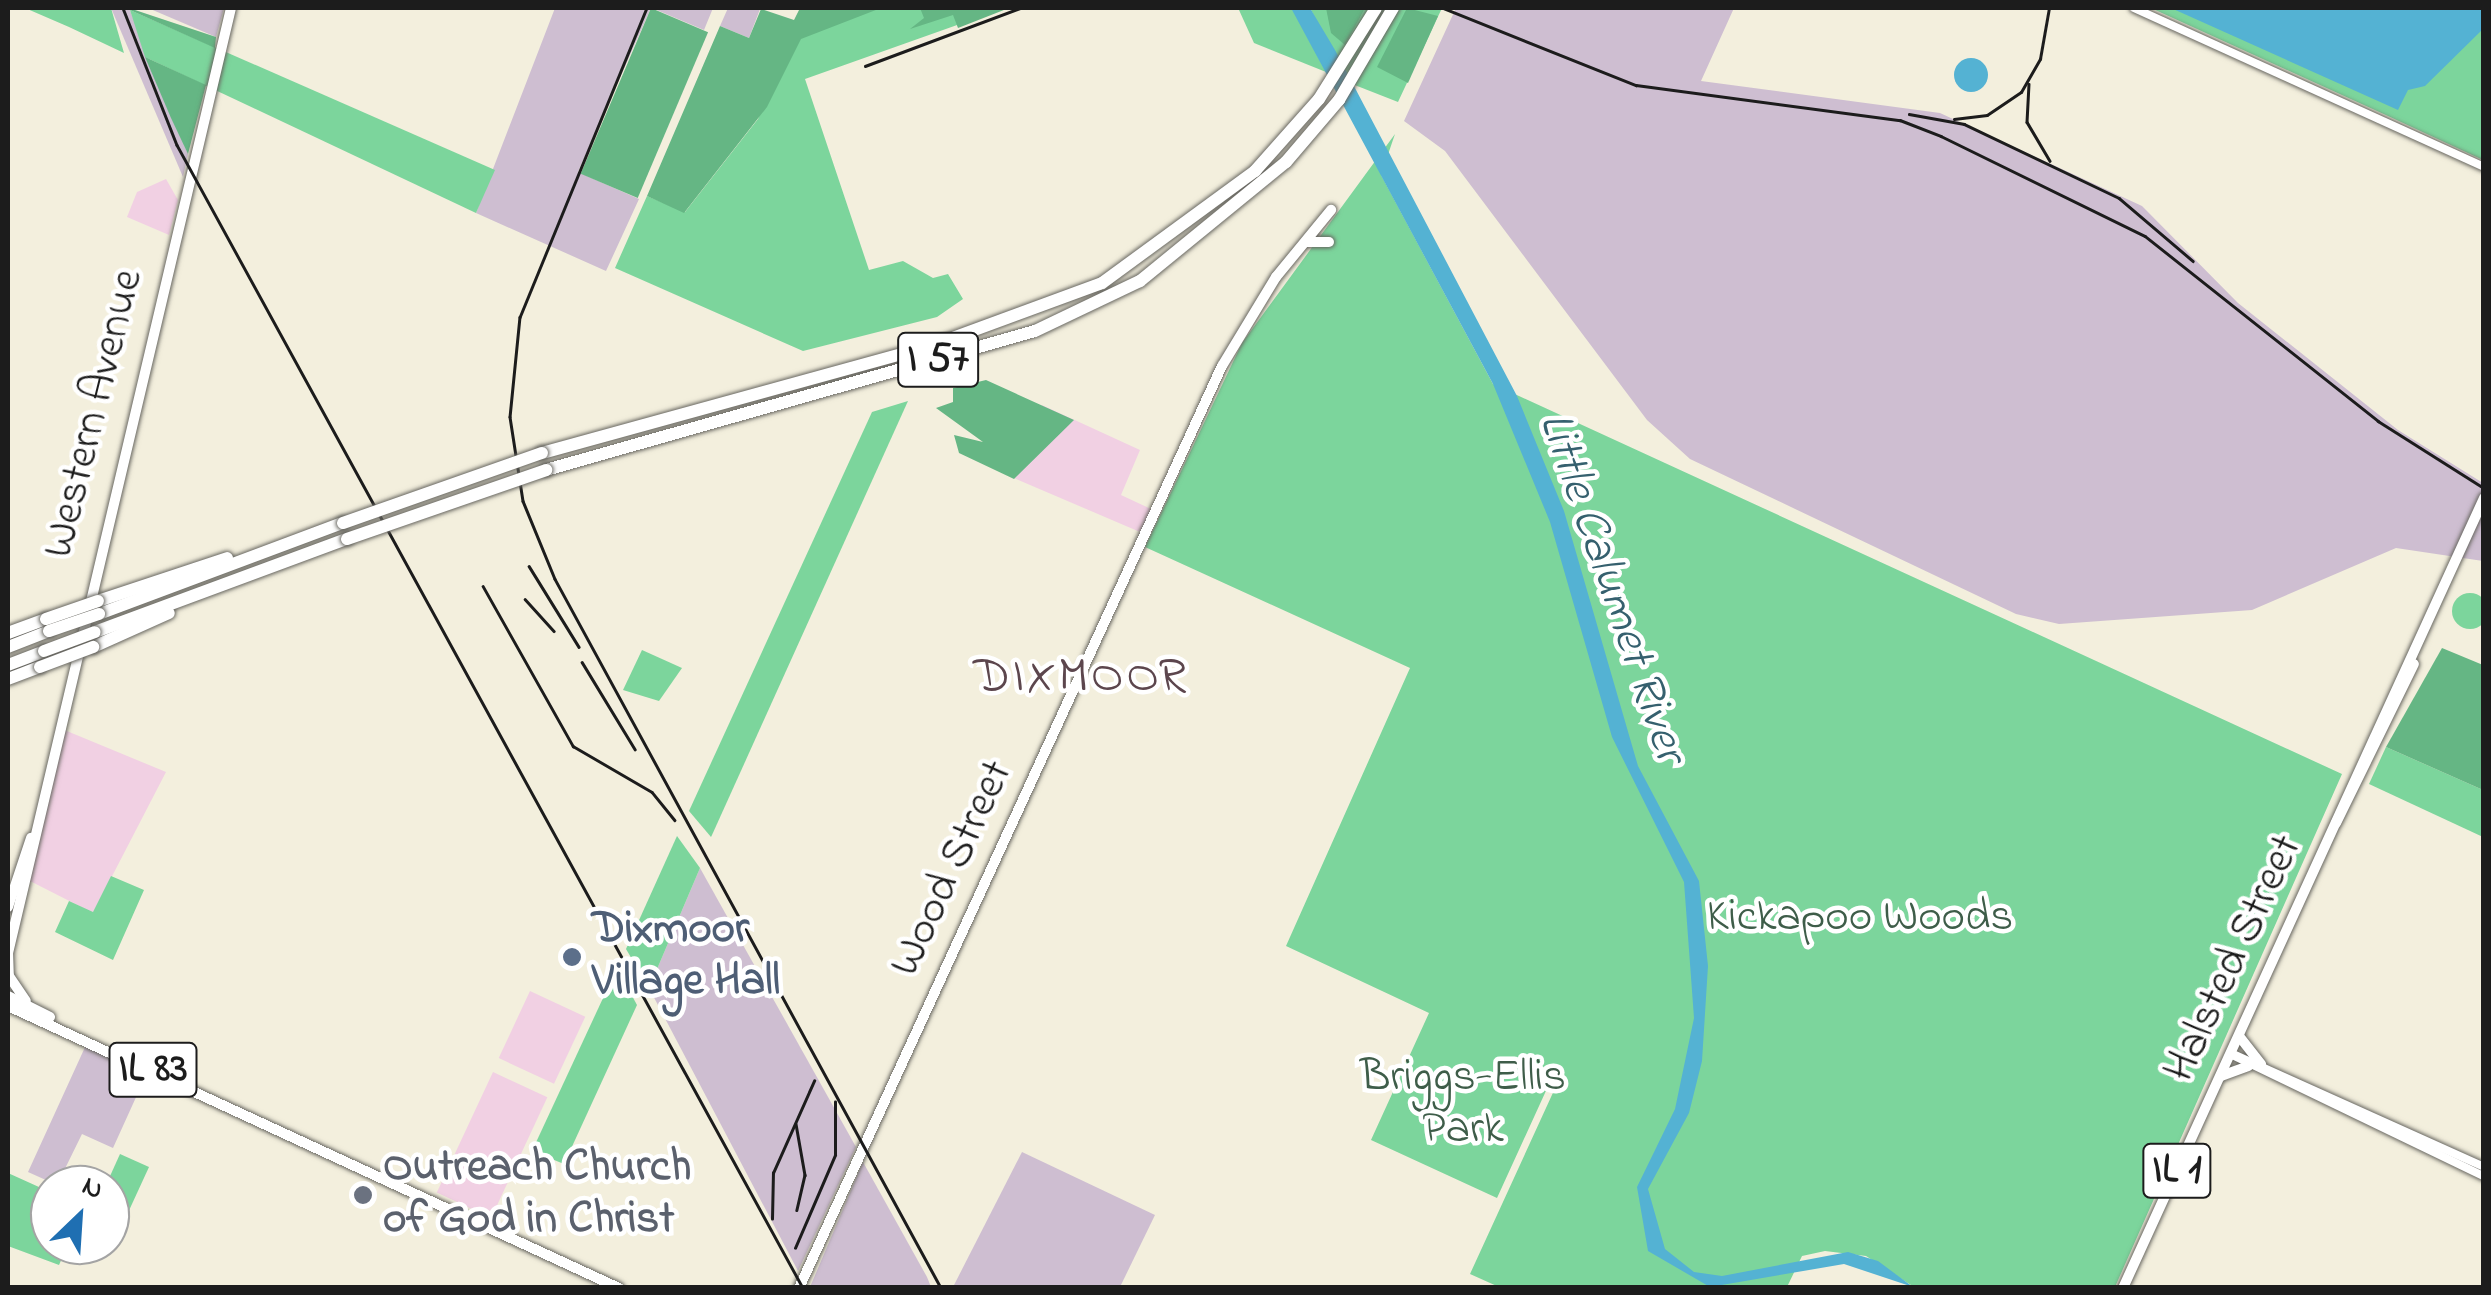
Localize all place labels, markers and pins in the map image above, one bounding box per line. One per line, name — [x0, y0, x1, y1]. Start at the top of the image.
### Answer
place label: Dixmoor Village Hall — [592, 904, 780, 1010]
marker: Dixmoor Village Hall — [561, 946, 583, 968]
place label: Outreach Church of God in Christ — [383, 1142, 691, 1248]
marker: Outreach Church of God in Christ — [352, 1184, 374, 1206]

